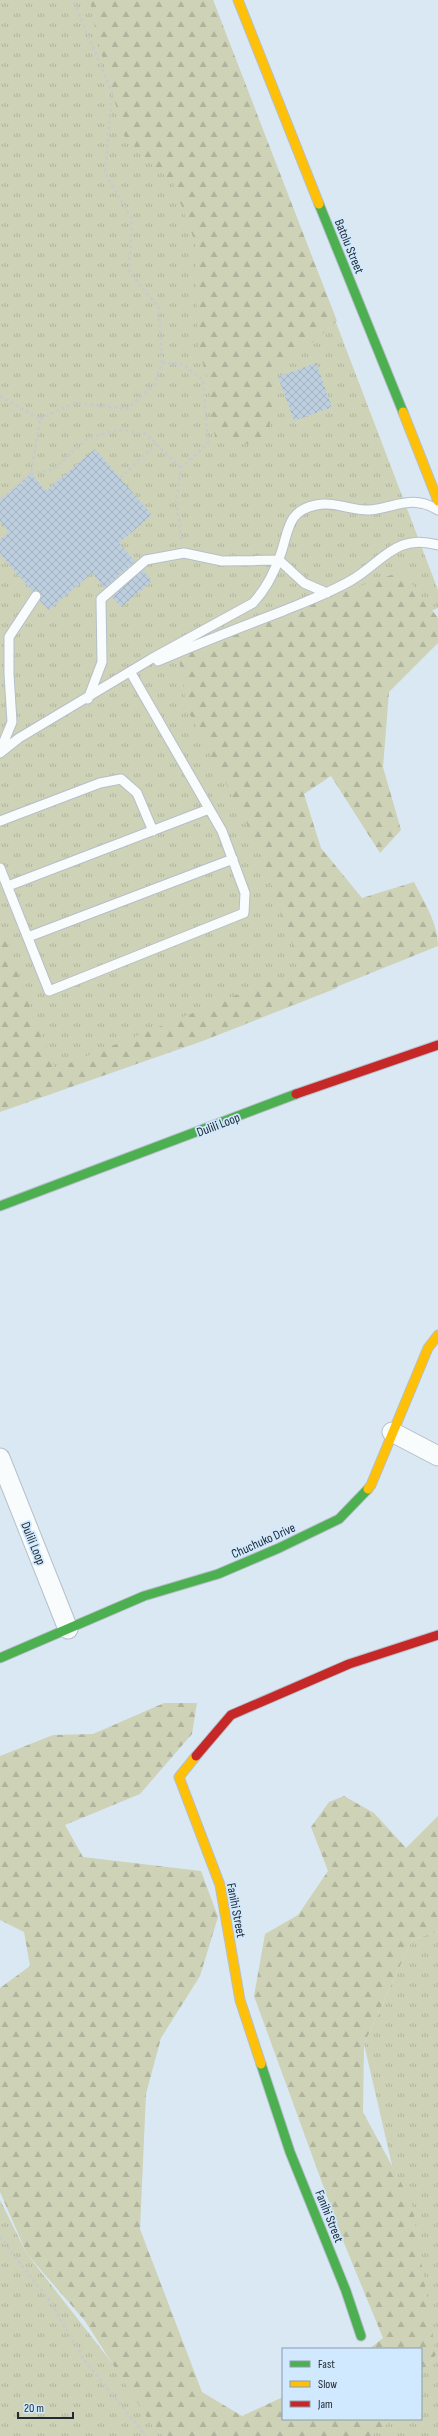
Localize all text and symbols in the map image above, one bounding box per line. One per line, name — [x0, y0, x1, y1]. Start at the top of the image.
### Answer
street label: Batolu Street — [331, 217, 367, 276]
street label: Dulili Loop — [195, 1109, 242, 1140]
street label: Dulili Loop — [17, 1520, 49, 1567]
street label: Chuchuko Drive — [229, 1520, 298, 1562]
street label: Fanihi Street — [223, 1882, 249, 1939]
street label: Fanihi Street — [311, 2188, 347, 2245]
legend — [282, 2348, 422, 2420]
text: Fast — [318, 2357, 335, 2372]
text: Slow — [318, 2377, 337, 2392]
scale bar — [18, 2394, 73, 2420]
text: Jam — [317, 2397, 333, 2412]
text: 20 m — [24, 2401, 44, 2416]

